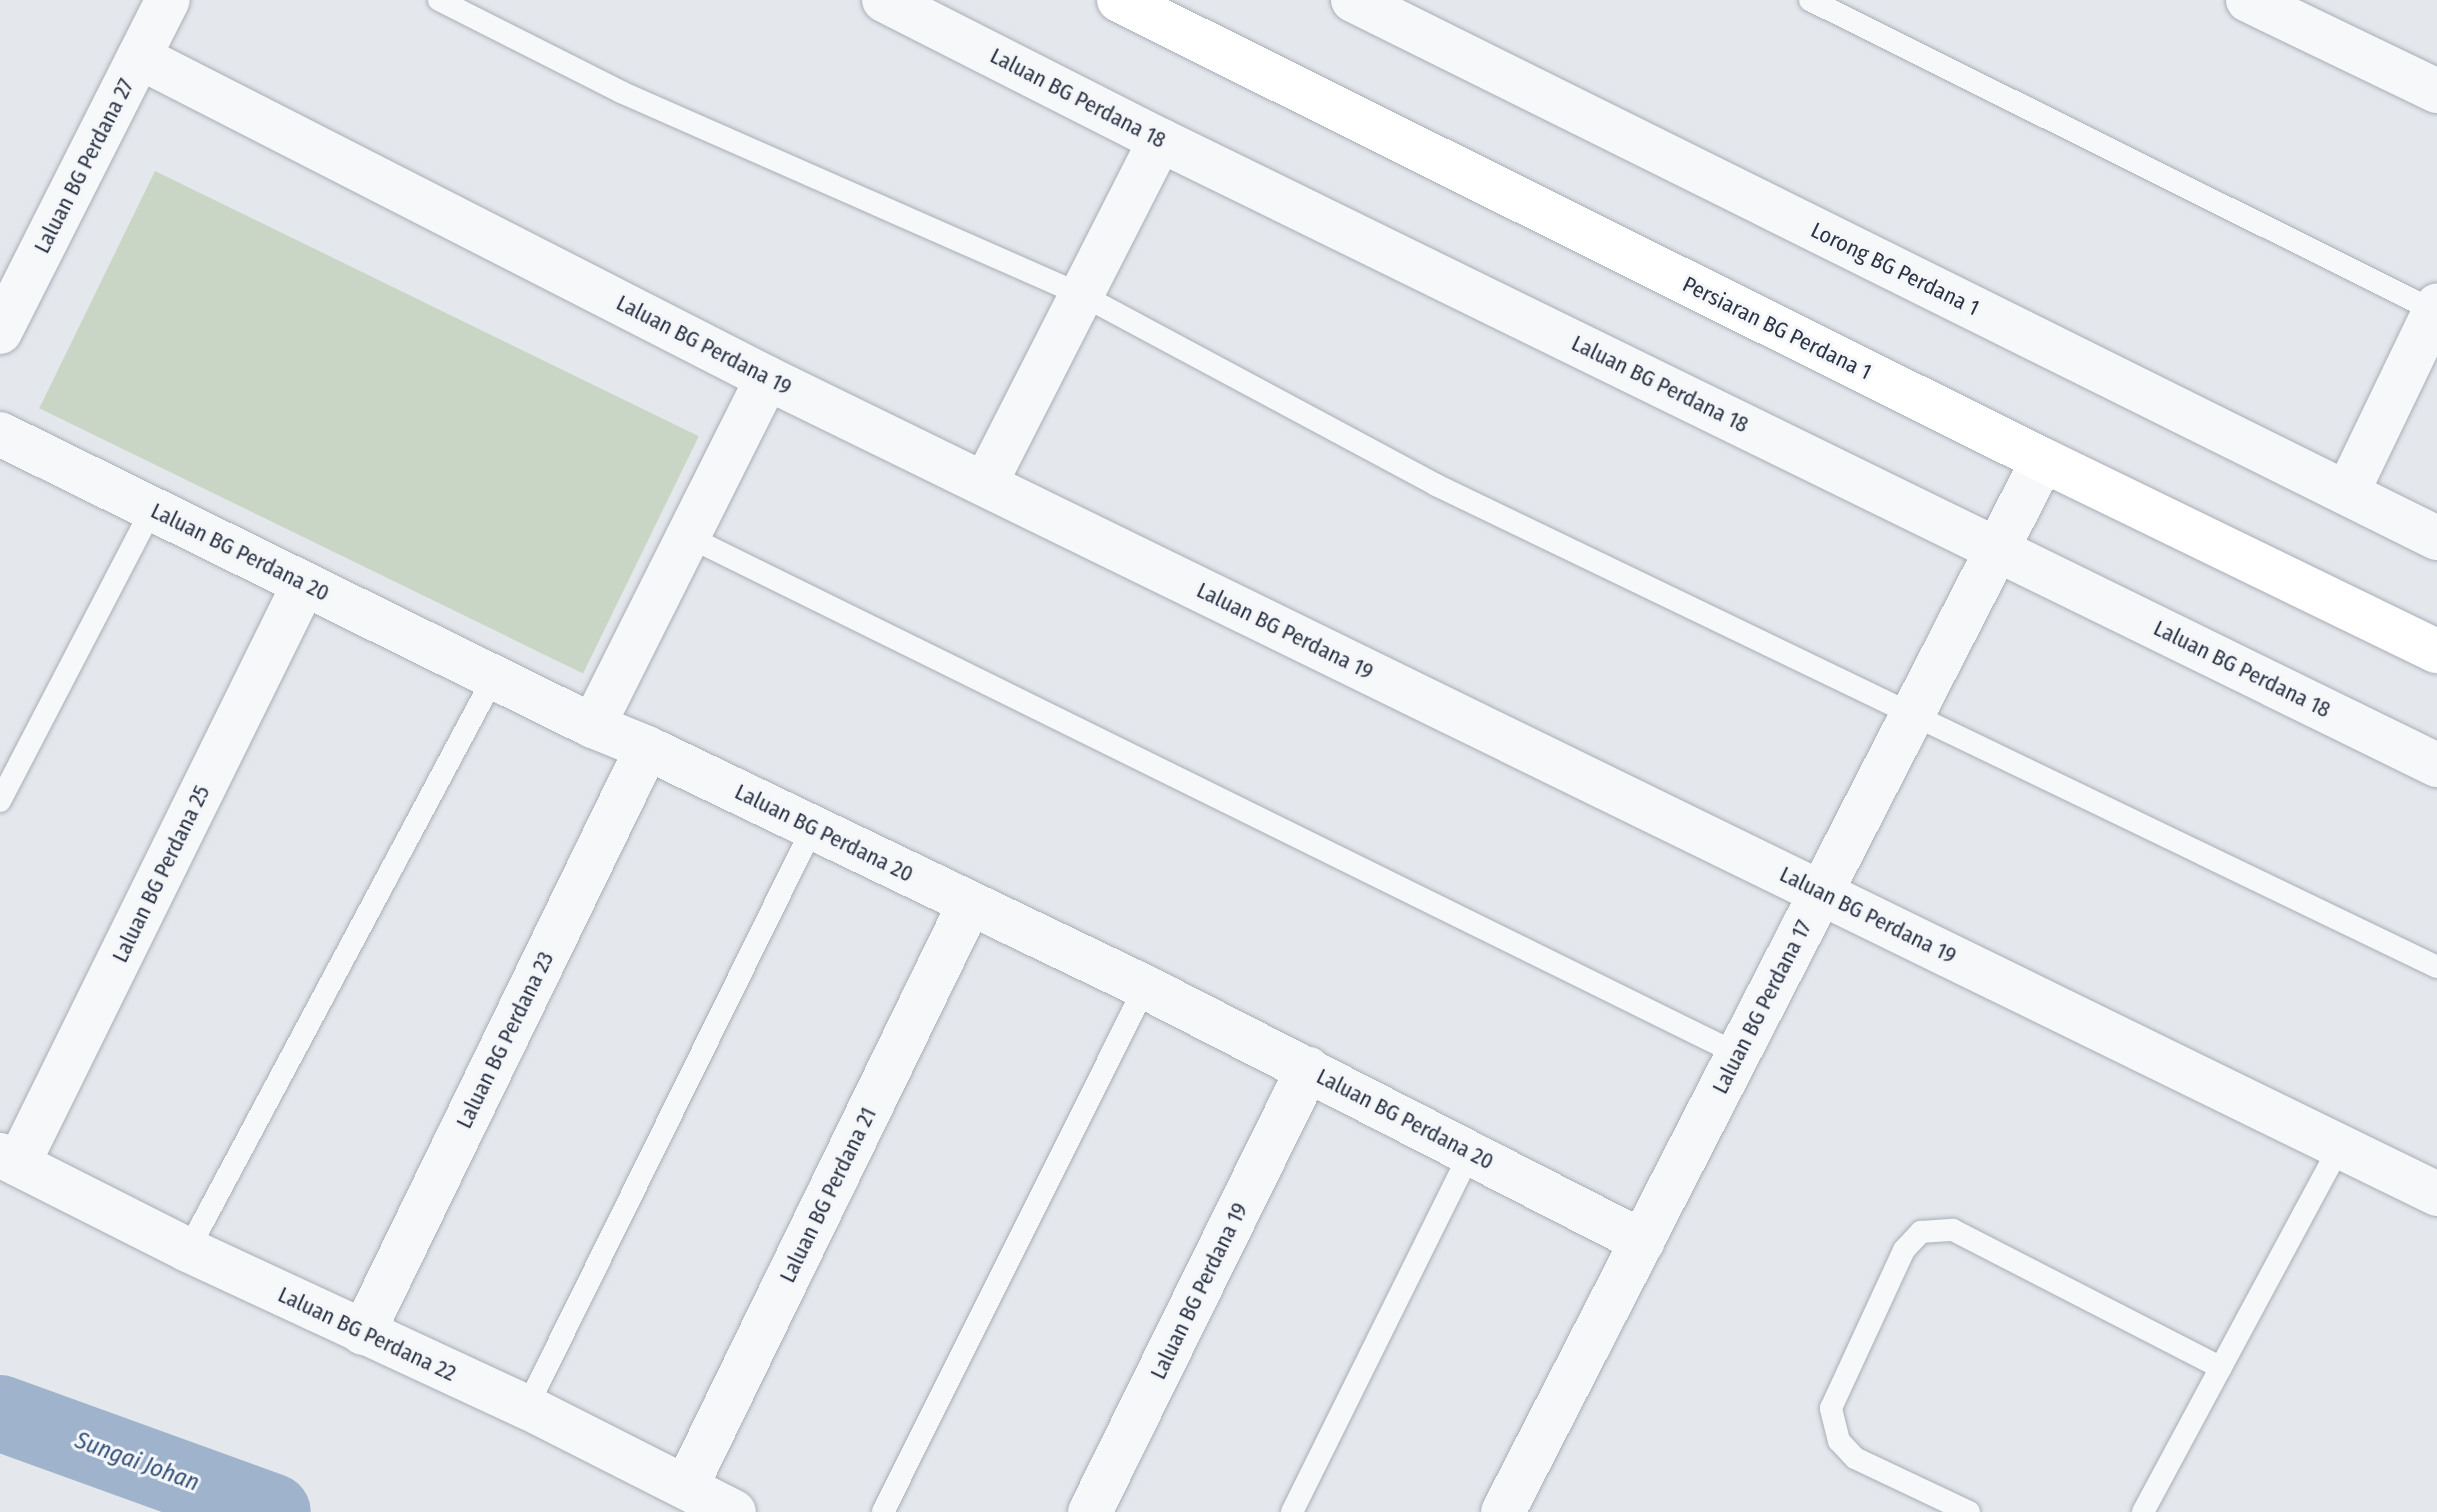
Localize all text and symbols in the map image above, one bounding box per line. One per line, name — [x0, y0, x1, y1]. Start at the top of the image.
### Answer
street label: Laluan BG Perdana 18 — [986, 42, 1170, 154]
street label: Laluan BG Perdana 27 — [29, 74, 139, 258]
street label: Lorong BG Perdana 1 — [1807, 217, 1983, 321]
street label: Persiaran BG Perdana 1 — [1678, 271, 1876, 385]
street label: Laluan BG Perdana 19 — [612, 289, 796, 401]
street label: Laluan BG Perdana 18 — [1567, 330, 1753, 438]
street label: Laluan BG Perdana 20 — [147, 497, 333, 607]
street label: Laluan BG Perdana 19 — [1192, 577, 1378, 685]
street label: Laluan BG Perdana 18 — [2149, 615, 2335, 723]
street label: Laluan BG Perdana 20 — [731, 778, 917, 888]
street label: Laluan BG Perdana 25 — [107, 781, 215, 967]
street label: Laluan BG Perdana 19 — [1775, 861, 1961, 969]
street label: Laluan BG Perdana 17 — [1707, 916, 1817, 1098]
street label: Laluan BG Perdana 23 — [451, 947, 559, 1133]
street label: Laluan BG Perdana 20 — [1312, 1063, 1498, 1175]
street label: Laluan BG Perdana 21 — [774, 1103, 882, 1287]
street label: Laluan BG Perdana 19 — [1145, 1198, 1253, 1384]
street label: Laluan BG Perdana 22 — [274, 1281, 460, 1387]
water label: Sungai Johan — [71, 1426, 203, 1498]

